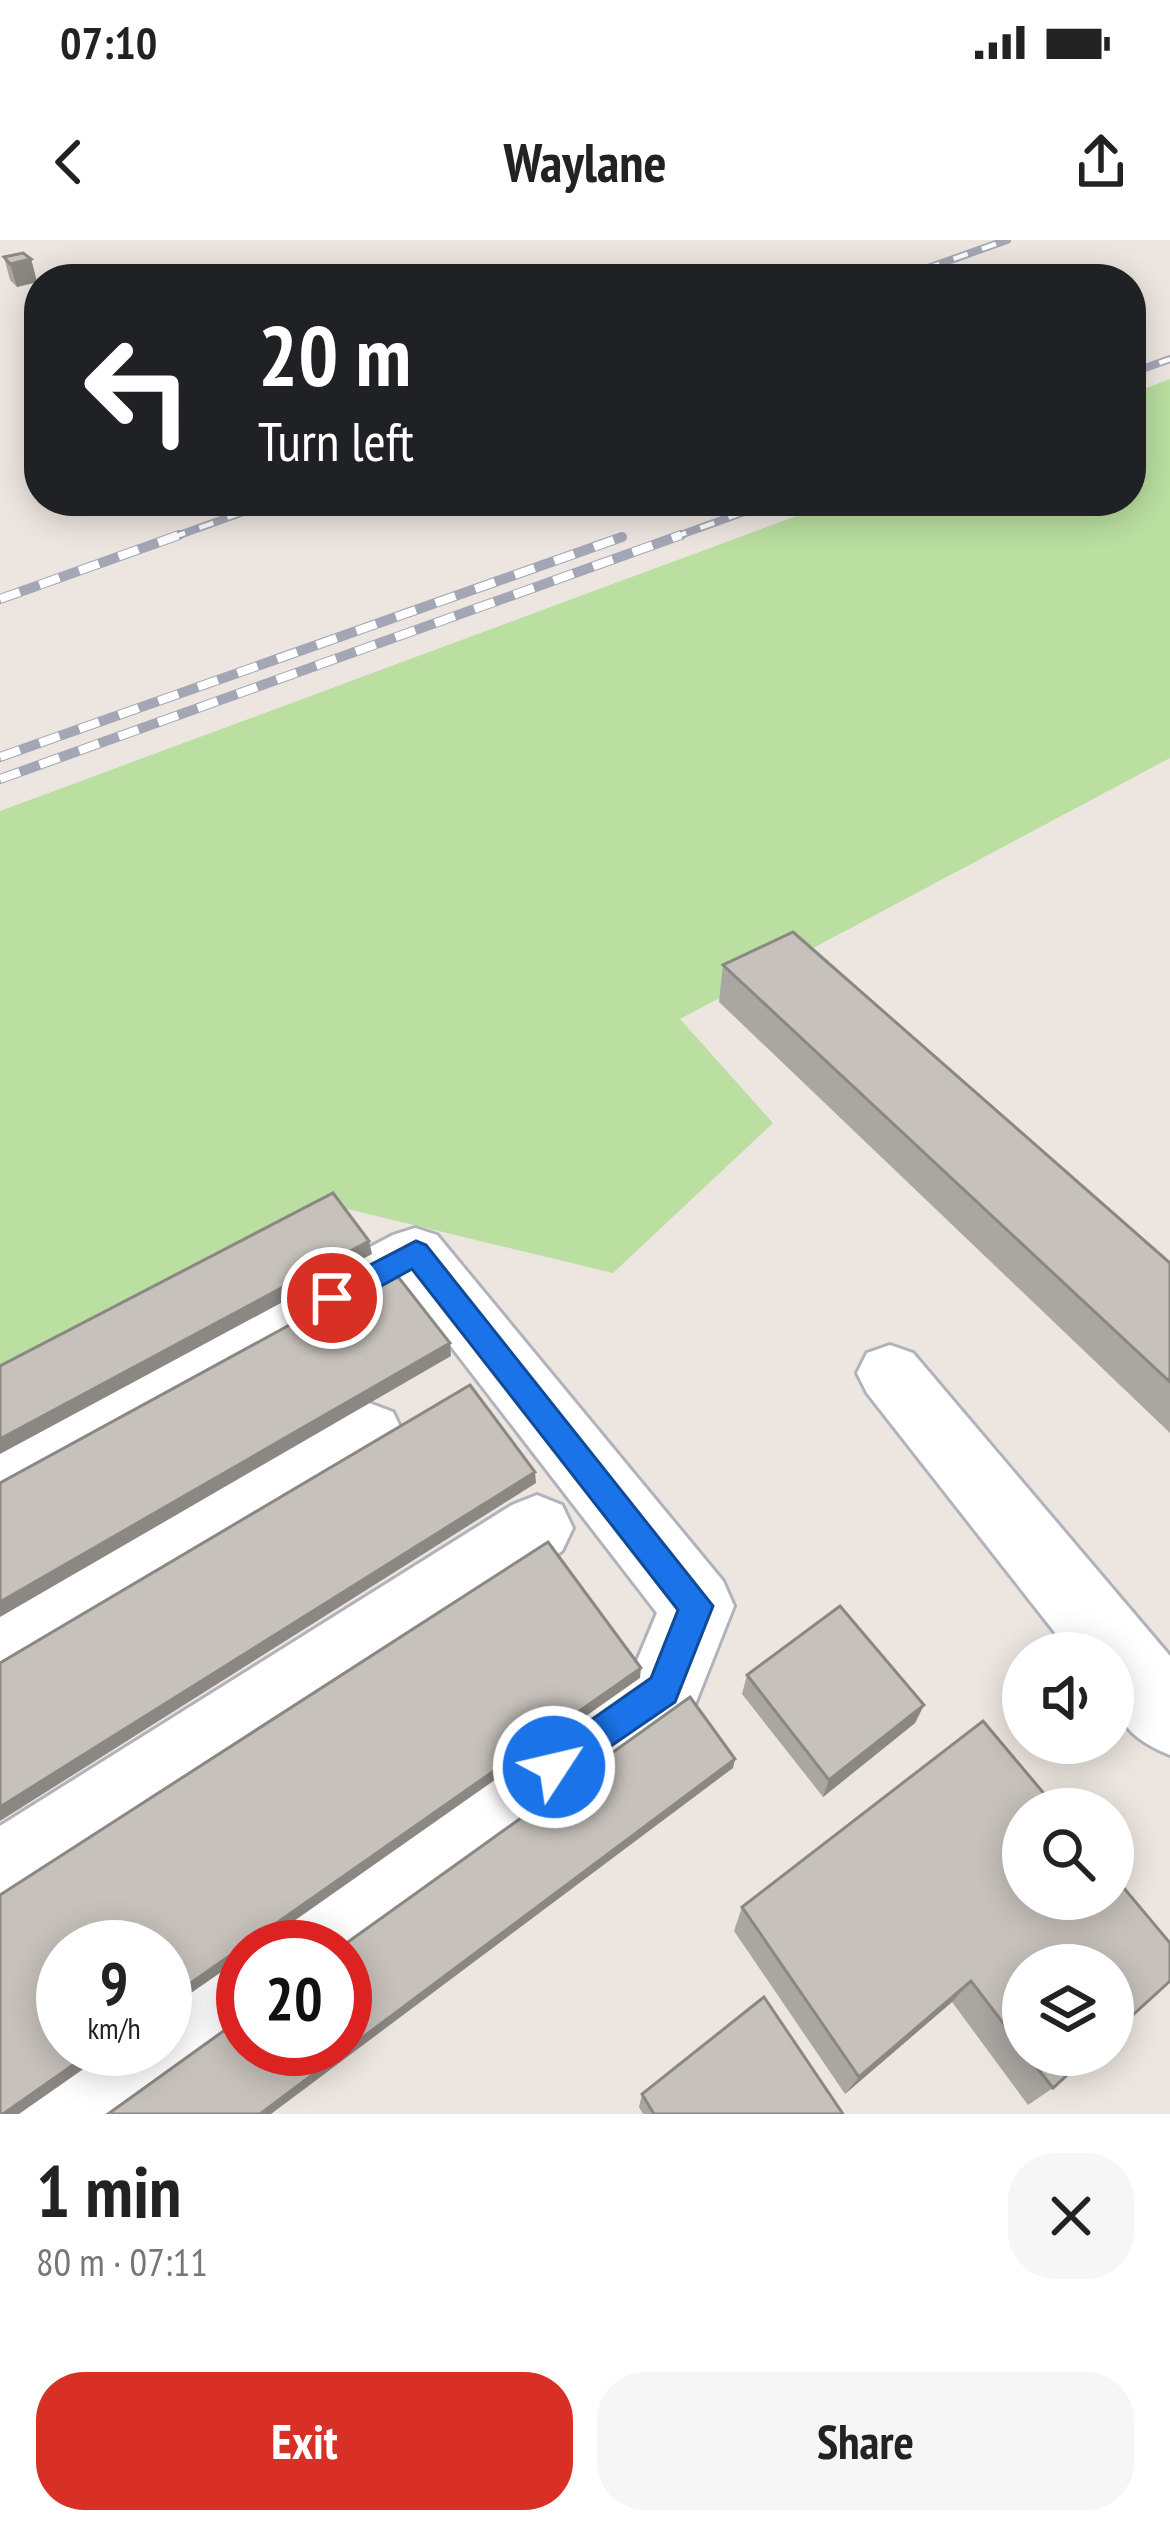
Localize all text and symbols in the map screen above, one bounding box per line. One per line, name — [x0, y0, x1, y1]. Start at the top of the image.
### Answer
text: 07:10 — [60, 13, 157, 71]
text: Waylane — [503, 127, 667, 197]
icon: back — [36, 129, 102, 195]
icon: share — [1068, 129, 1134, 195]
text: 20 m — [258, 300, 411, 409]
icon: left — [60, 312, 216, 468]
text: Turn left — [258, 406, 414, 476]
pin — [281, 1247, 383, 1349]
icon: arrive — [299, 1265, 365, 1331]
map controls — [1002, 1632, 1134, 2076]
button: sound — [1002, 1632, 1134, 1764]
position arrow — [491, 1704, 617, 1830]
button: search — [1002, 1788, 1134, 1920]
speed limit sign: 20 — [216, 1920, 372, 2076]
text: 9 — [100, 1944, 128, 2022]
button: layers — [1002, 1944, 1134, 2076]
text: km/h — [87, 2008, 141, 2047]
text: 1 min — [36, 2144, 181, 2237]
button: close — [1008, 2153, 1134, 2279]
text: 80 m · 07:11 — [36, 2236, 208, 2287]
button: Exit — [36, 2372, 573, 2510]
button: Share — [597, 2372, 1134, 2510]

